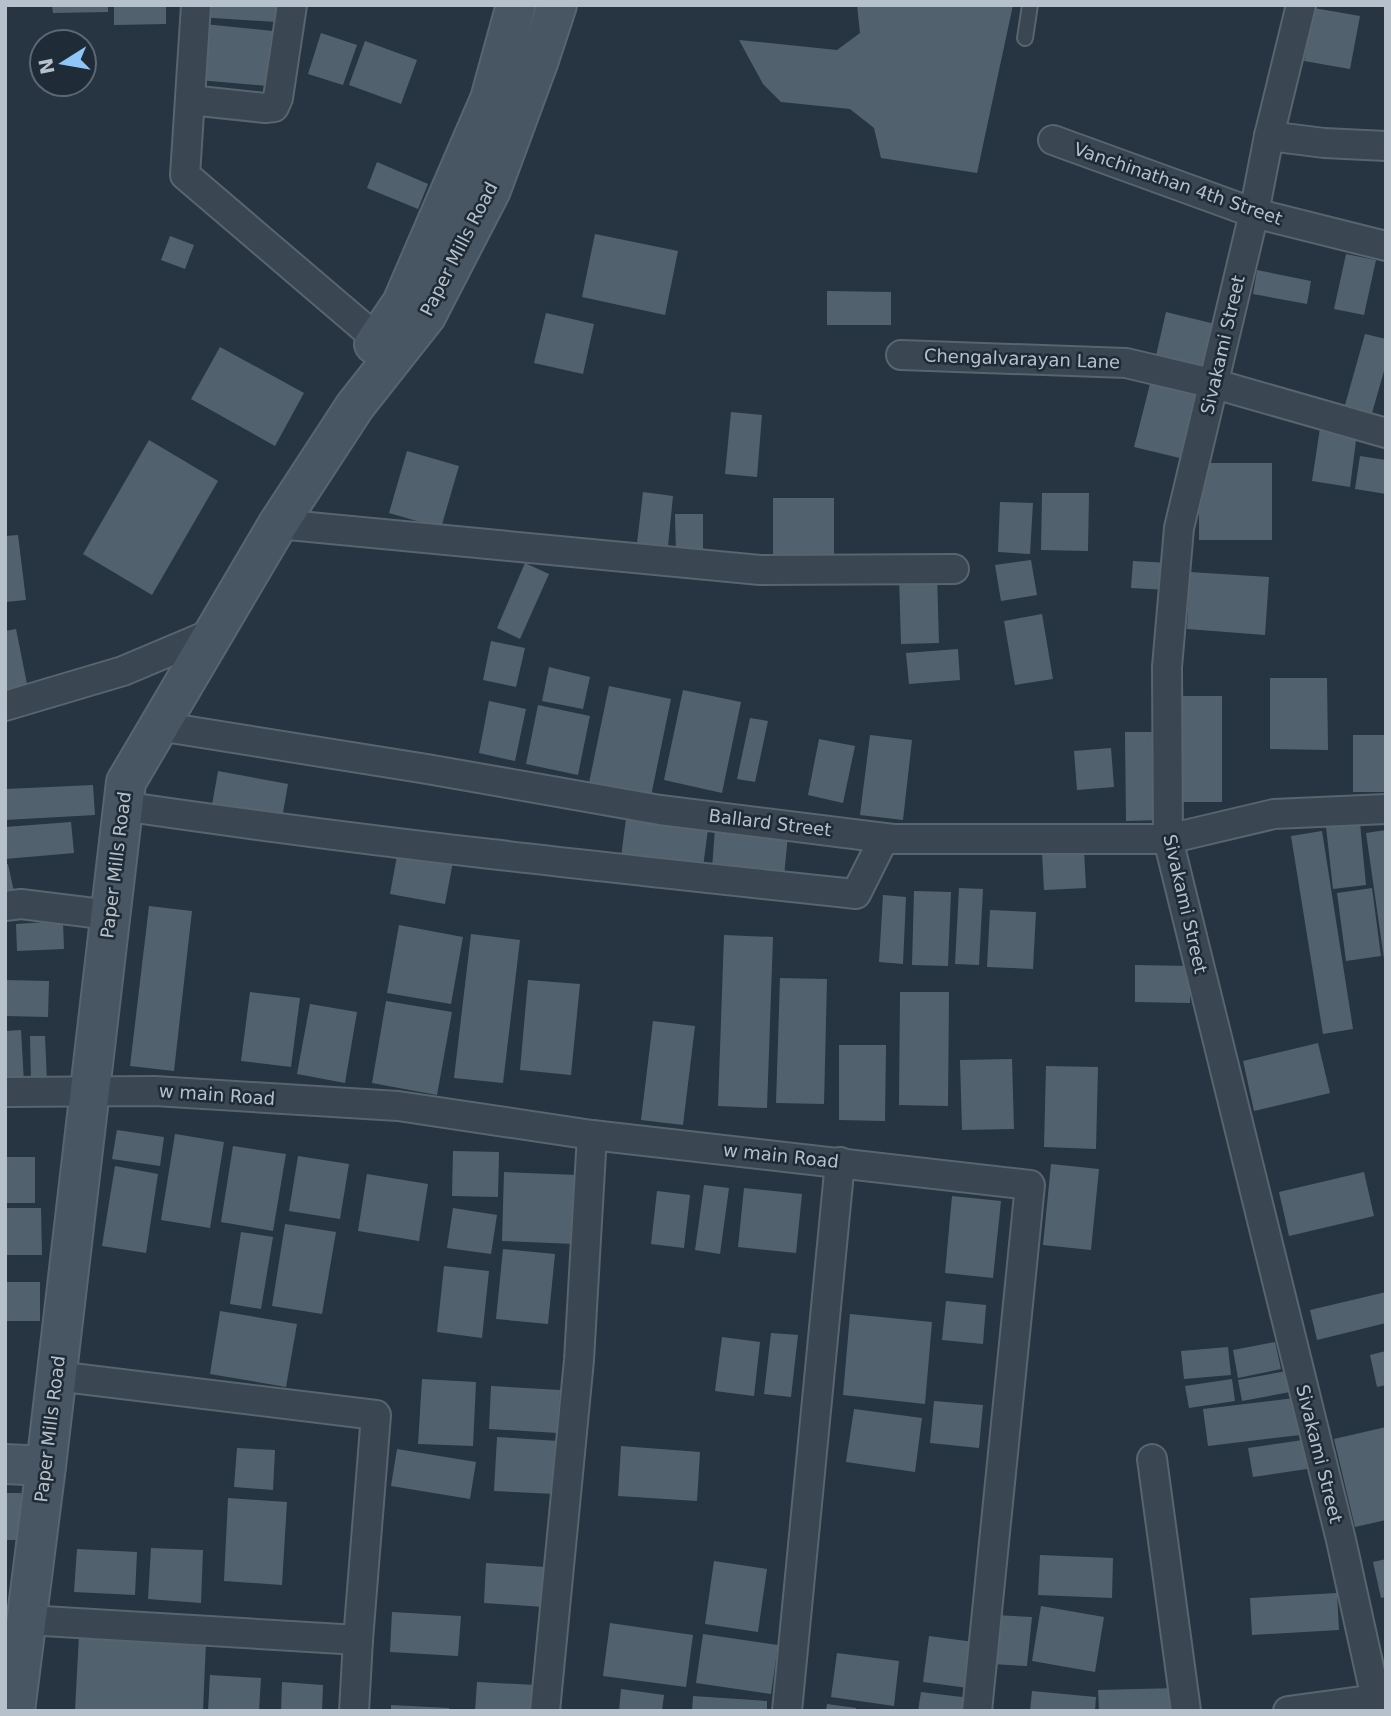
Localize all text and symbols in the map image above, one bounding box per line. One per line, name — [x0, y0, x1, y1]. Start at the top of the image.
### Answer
north arrow — [28, 28, 98, 98]
text: N — [34, 56, 59, 76]
street label: Vanchinathan 4th Street — [1071, 138, 1285, 229]
street label: Paper Mills Road — [416, 178, 501, 319]
street label: Sivakami Street — [1196, 273, 1249, 417]
street label: Chengalvarayan Lane — [924, 345, 1121, 372]
street label: Paper Mills Road — [96, 790, 135, 939]
street label: Ballard Street — [708, 805, 833, 840]
street label: Sivakami Street — [1159, 832, 1212, 976]
street label: w main Road — [158, 1080, 276, 1109]
street label: w main Road — [722, 1139, 840, 1172]
street label: Paper Mills Road — [30, 1354, 69, 1503]
street label: Sivakami Street — [1292, 1382, 1347, 1525]

